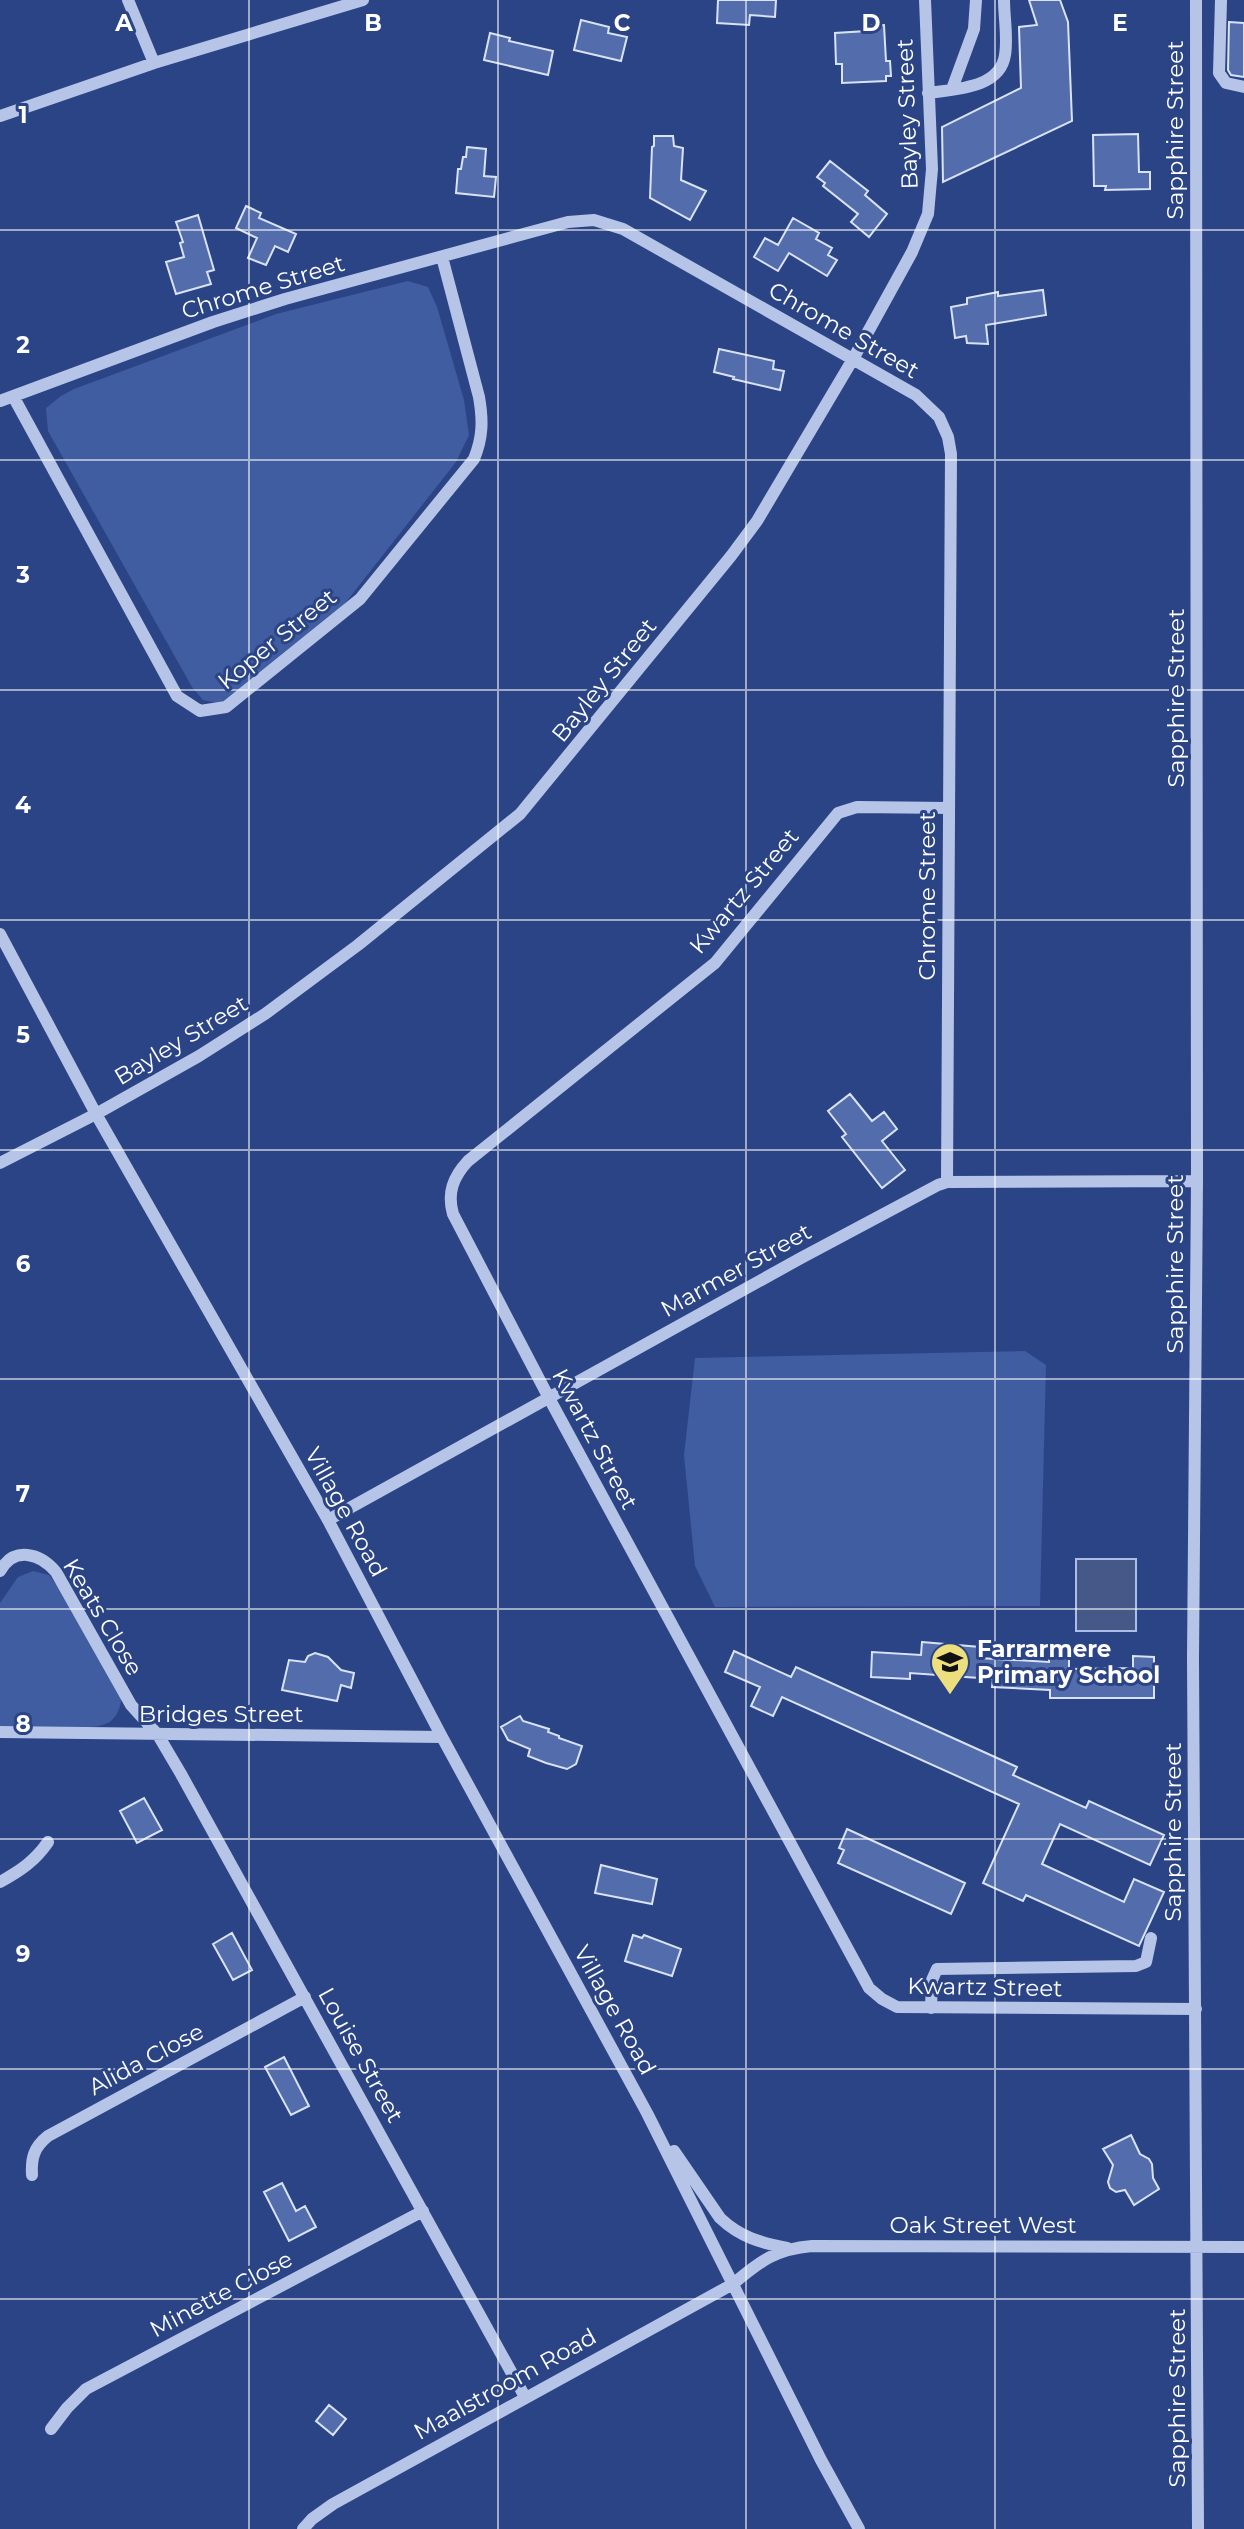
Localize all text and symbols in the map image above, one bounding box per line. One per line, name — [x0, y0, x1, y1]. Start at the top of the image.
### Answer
text: A — [114, 9, 133, 37]
text: B — [364, 9, 382, 37]
text: C — [614, 9, 631, 37]
text: D — [862, 9, 881, 37]
text: E — [1112, 9, 1128, 37]
street label: Bayley Street — [890, 38, 924, 190]
street label: Sapphire Street — [1161, 40, 1189, 220]
text: 1 — [18, 101, 28, 129]
street label: Chrome Street — [178, 249, 348, 325]
street label: Chrome Street — [764, 276, 924, 384]
text: 2 — [16, 331, 30, 359]
text: 3 — [15, 561, 30, 589]
street label: Koper Street — [212, 583, 342, 695]
street label: Sapphire Street — [1162, 608, 1190, 788]
street label: Bayley Street — [546, 613, 662, 747]
text: 4 — [15, 791, 31, 819]
street label: Chrome Street — [913, 811, 941, 981]
street label: Kwartz Street — [683, 823, 805, 959]
street label: Bayley Street — [109, 989, 253, 1091]
text: 5 — [16, 1021, 30, 1049]
street label: Sapphire Street — [1161, 1174, 1189, 1354]
street label: Marmer Street — [656, 1217, 816, 1323]
text: 6 — [16, 1250, 31, 1278]
street label: Kwartz Street — [546, 1364, 644, 1514]
street label: Village Road — [299, 1442, 393, 1582]
text: 7 — [16, 1480, 30, 1508]
street label: Keats Close — [57, 1553, 149, 1681]
place label: Farrarmere Primary School — [977, 1635, 1160, 1689]
school or university icon: Farrarmere Primary School — [929, 1641, 971, 1696]
street label: Bridges Street — [139, 1700, 303, 1728]
text: 8 — [15, 1710, 31, 1738]
street label: Sapphire Street — [1159, 1742, 1187, 1922]
text: 9 — [16, 1940, 30, 1968]
street label: Village Road — [568, 1940, 662, 2080]
street label: Kwartz Street — [907, 1972, 1063, 2002]
street label: Louise Street — [312, 1983, 410, 2127]
street label: Alida Close — [84, 2017, 208, 2101]
street label: Oak Street West — [890, 2211, 1076, 2239]
street label: Minette Close — [145, 2245, 297, 2343]
street label: Sapphire Street — [1163, 2308, 1191, 2488]
street label: Maalstroom Road — [409, 2322, 601, 2446]

